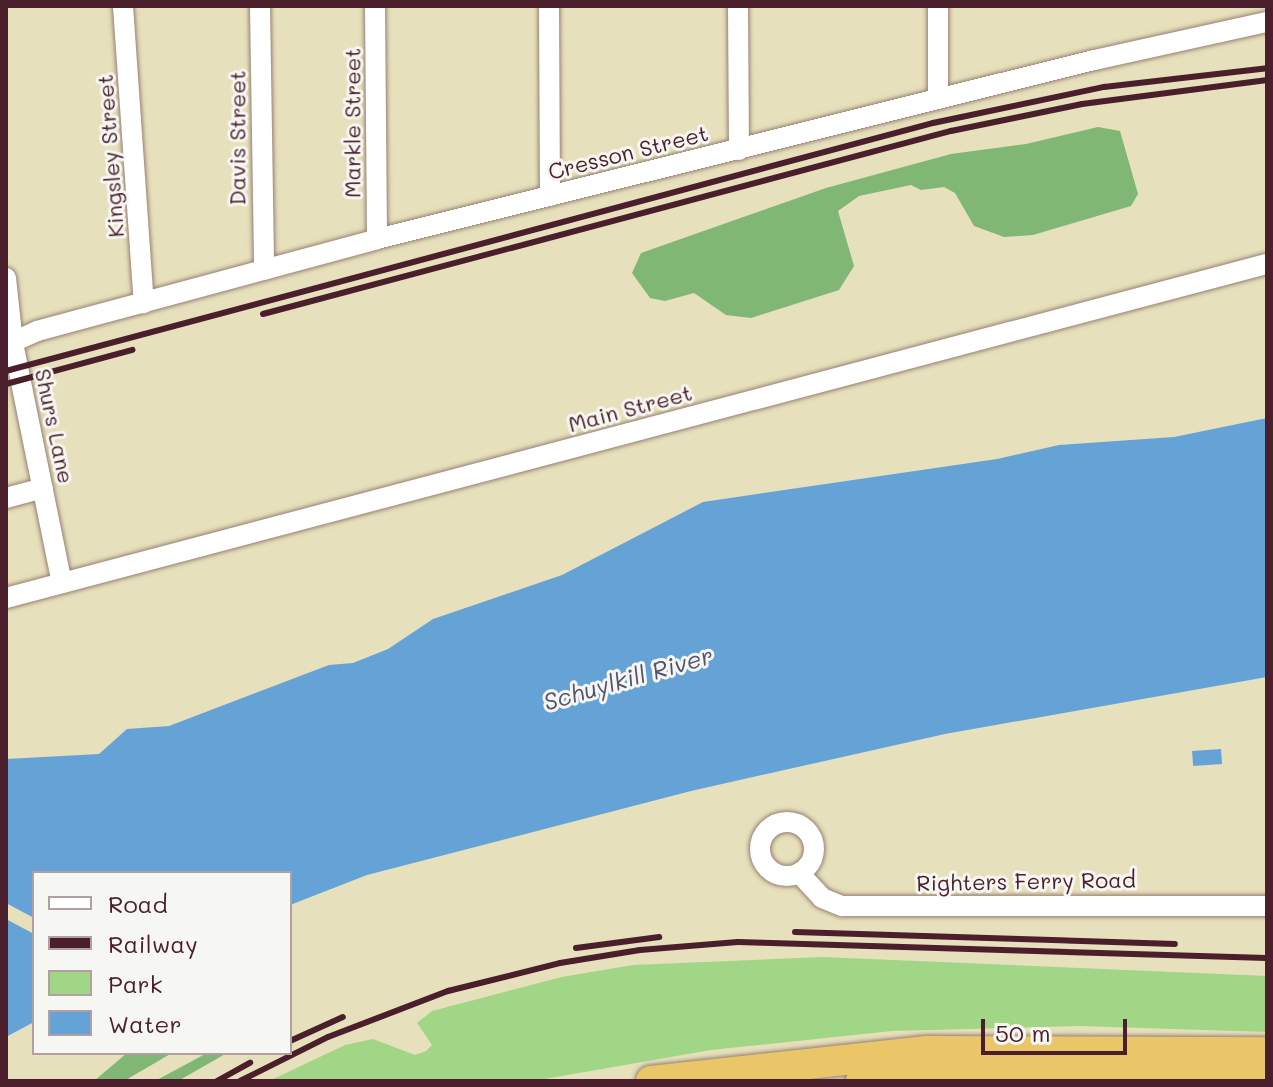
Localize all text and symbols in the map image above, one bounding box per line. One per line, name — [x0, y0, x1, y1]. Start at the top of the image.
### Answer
street label: Markle Street — [339, 48, 365, 198]
street label: Davis Street — [224, 71, 250, 205]
street label: Kingsley Street — [91, 74, 129, 238]
street label: Cresson Street — [545, 119, 711, 185]
street label: Shurs Lane — [30, 366, 80, 486]
street label: Main Street — [565, 379, 695, 437]
water label: Schuylkill River — [540, 640, 716, 716]
street label: Righters Ferry Road — [916, 866, 1136, 896]
legend — [32, 871, 292, 1055]
text: Road — [108, 888, 168, 919]
text: Railway — [108, 928, 198, 959]
text: Park — [108, 968, 162, 999]
scale bar — [985, 1003, 1131, 1053]
text: Water — [108, 1008, 182, 1039]
text: 50 m — [995, 1017, 1051, 1048]

